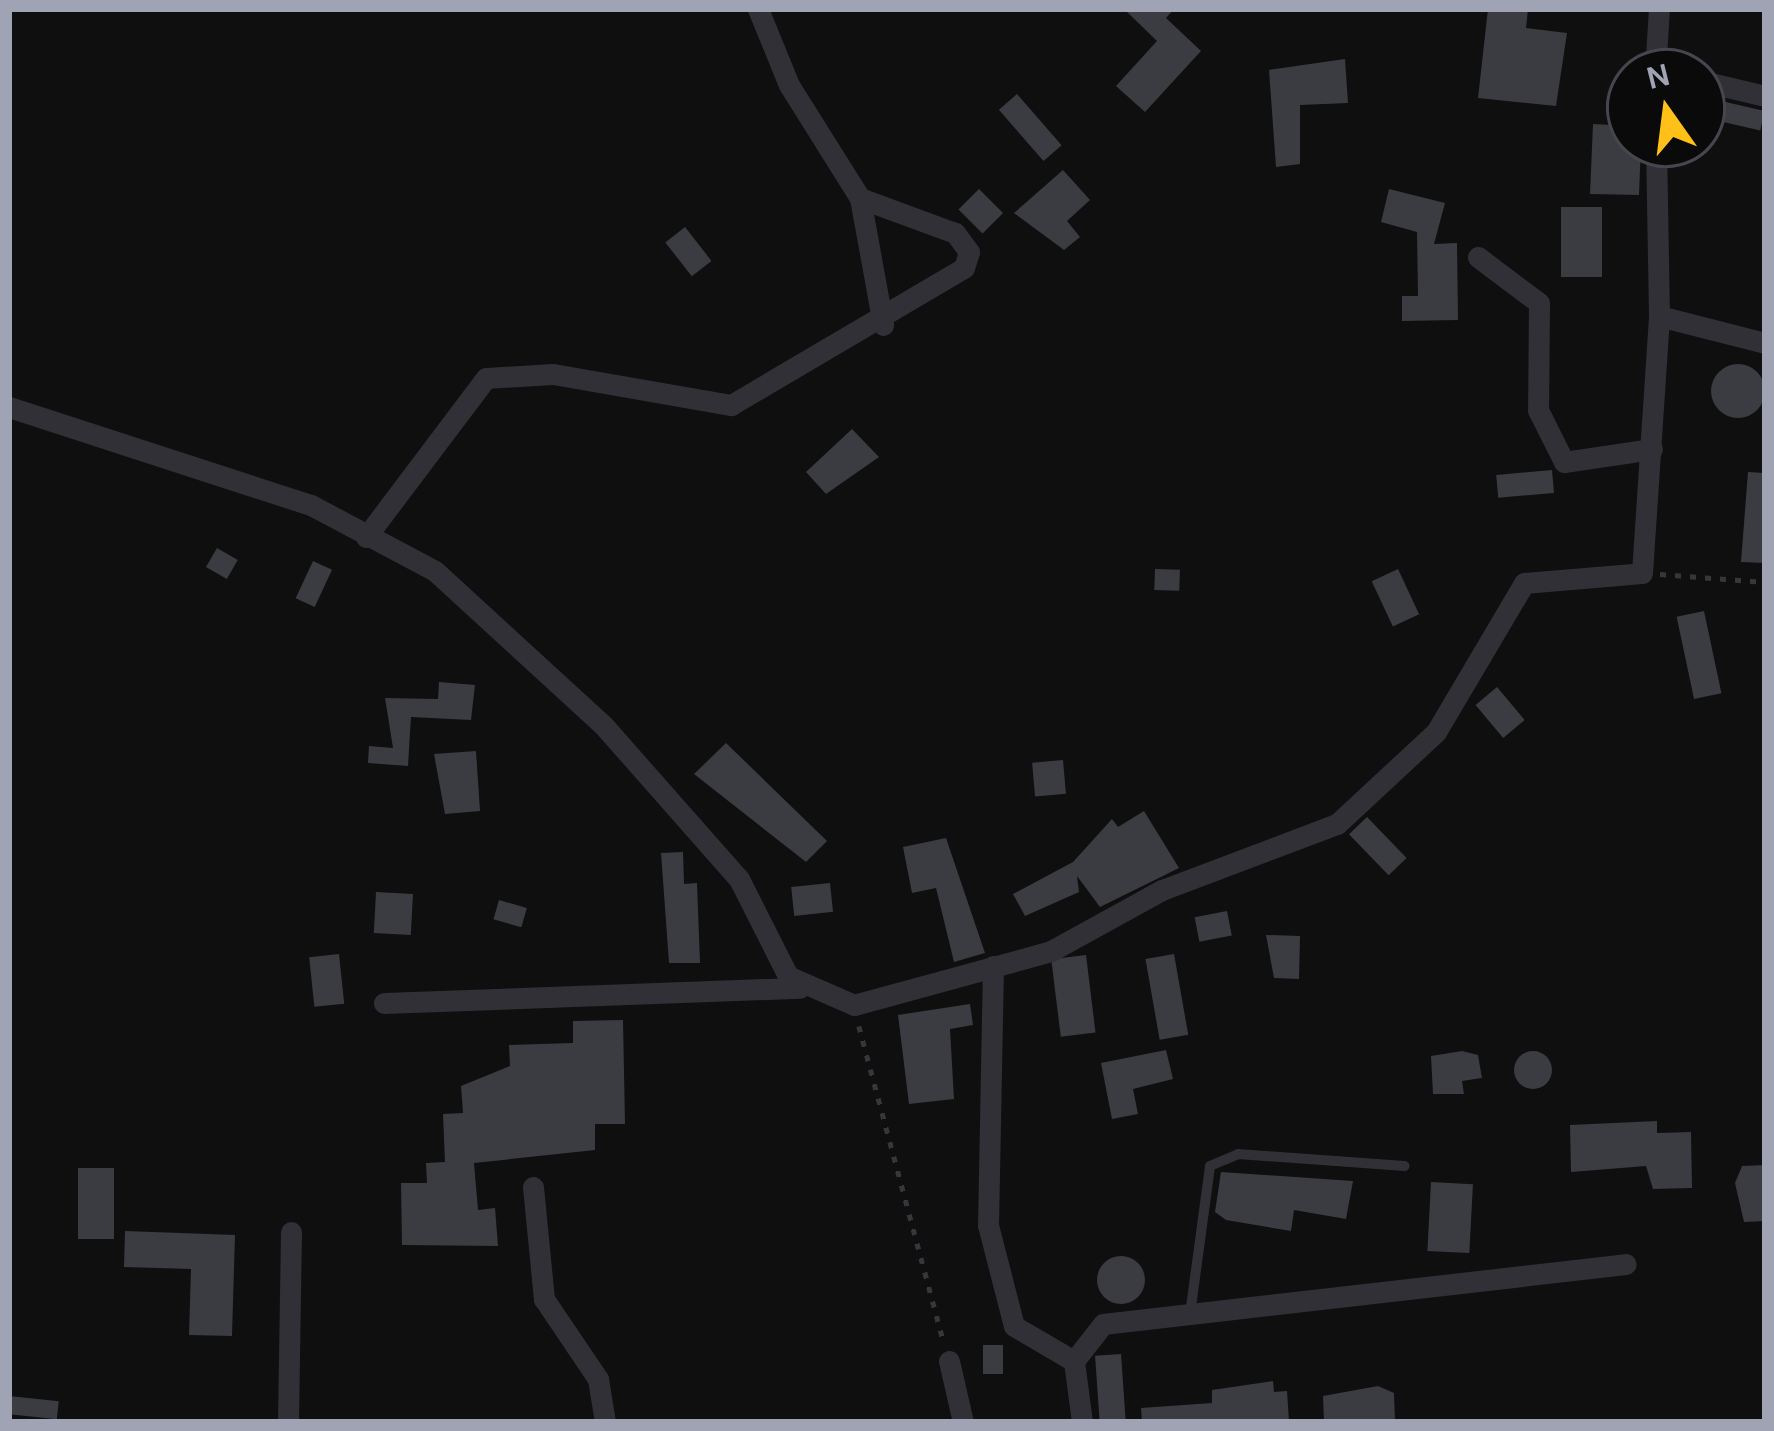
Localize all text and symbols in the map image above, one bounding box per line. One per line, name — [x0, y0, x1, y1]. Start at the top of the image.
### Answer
north arrow — [1606, 48, 1726, 168]
text: N — [1642, 55, 1674, 97]

